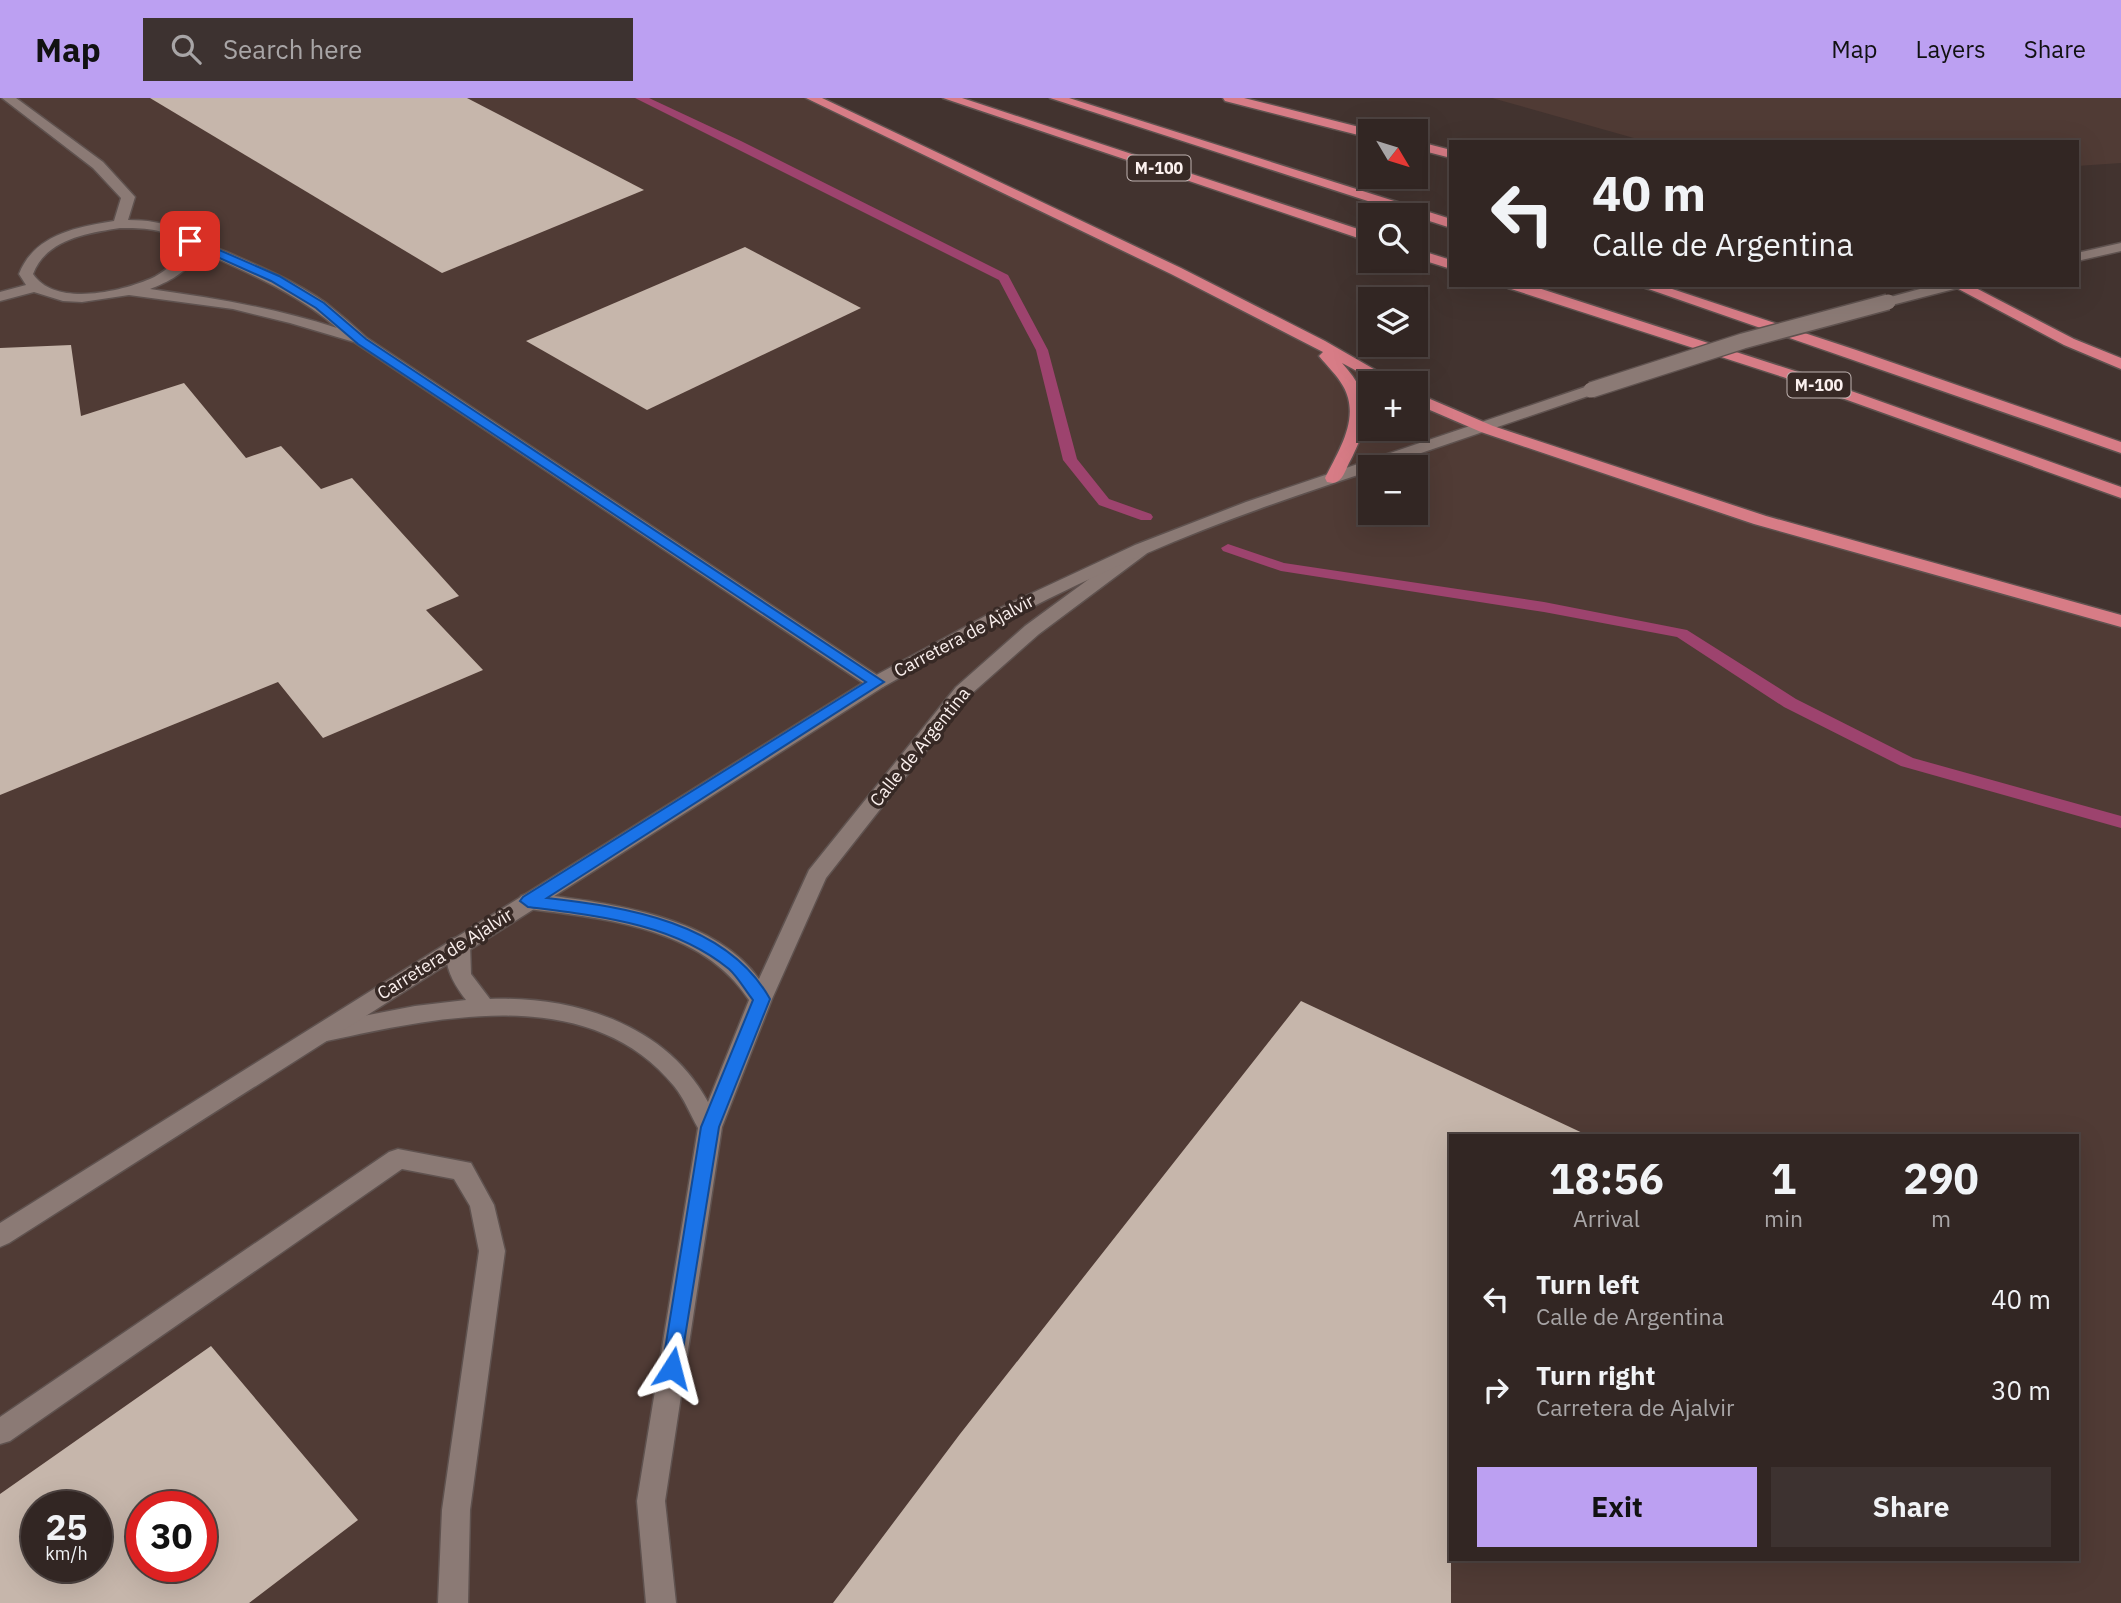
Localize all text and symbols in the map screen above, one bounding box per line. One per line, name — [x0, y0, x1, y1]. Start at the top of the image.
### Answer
search box — [143, 18, 633, 81]
text: Map — [35, 28, 101, 71]
icon: search — [167, 30, 205, 68]
text: Search here — [223, 32, 362, 66]
text: Map — [1831, 33, 1878, 65]
text: Layers — [1916, 33, 1986, 65]
text: Share — [2024, 33, 2086, 65]
north arrow — [1358, 119, 1428, 189]
map controls — [1358, 119, 1428, 525]
road number: M-100 — [1128, 156, 1190, 180]
text: 40 m — [1592, 161, 1706, 224]
icon: left — [1477, 168, 1568, 259]
button: search — [1358, 203, 1428, 273]
pin — [160, 211, 220, 271]
icon: arrive — [171, 222, 209, 260]
text: Calle de Argentina — [1592, 223, 1853, 265]
button: layers — [1358, 287, 1428, 357]
button: + — [1358, 371, 1428, 441]
road number: M-100 — [1787, 372, 1850, 398]
button: − — [1358, 455, 1428, 525]
street label: Carretera de Ajalvir — [890, 589, 1038, 682]
street label: Calle de Argentina — [864, 682, 975, 811]
street label: Carretera de Ajalvir — [373, 902, 517, 1004]
text: 18:56 — [1549, 1151, 1664, 1206]
text: 1 — [1771, 1151, 1796, 1206]
text: 290 — [1903, 1151, 1979, 1206]
text: Arrival — [1573, 1203, 1640, 1233]
text: min — [1764, 1203, 1803, 1233]
text: m — [1931, 1203, 1951, 1233]
text: Turn left — [1536, 1267, 1639, 1301]
icon: left — [1477, 1280, 1515, 1318]
text: 40 m — [1991, 1282, 2051, 1316]
text: Calle de Argentina — [1536, 1301, 1724, 1331]
position arrow — [635, 1331, 709, 1405]
text: Turn right — [1536, 1358, 1655, 1392]
icon: right — [1477, 1371, 1515, 1409]
text: 30 m — [1991, 1373, 2051, 1407]
text: Carretera de Ajalvir — [1536, 1392, 1734, 1422]
button: Exit — [1477, 1467, 1757, 1547]
button: Share — [1771, 1467, 2051, 1547]
speed limit sign: 30 — [126, 1491, 217, 1582]
text: 25 — [45, 1504, 88, 1550]
text: km/h — [45, 1542, 88, 1565]

